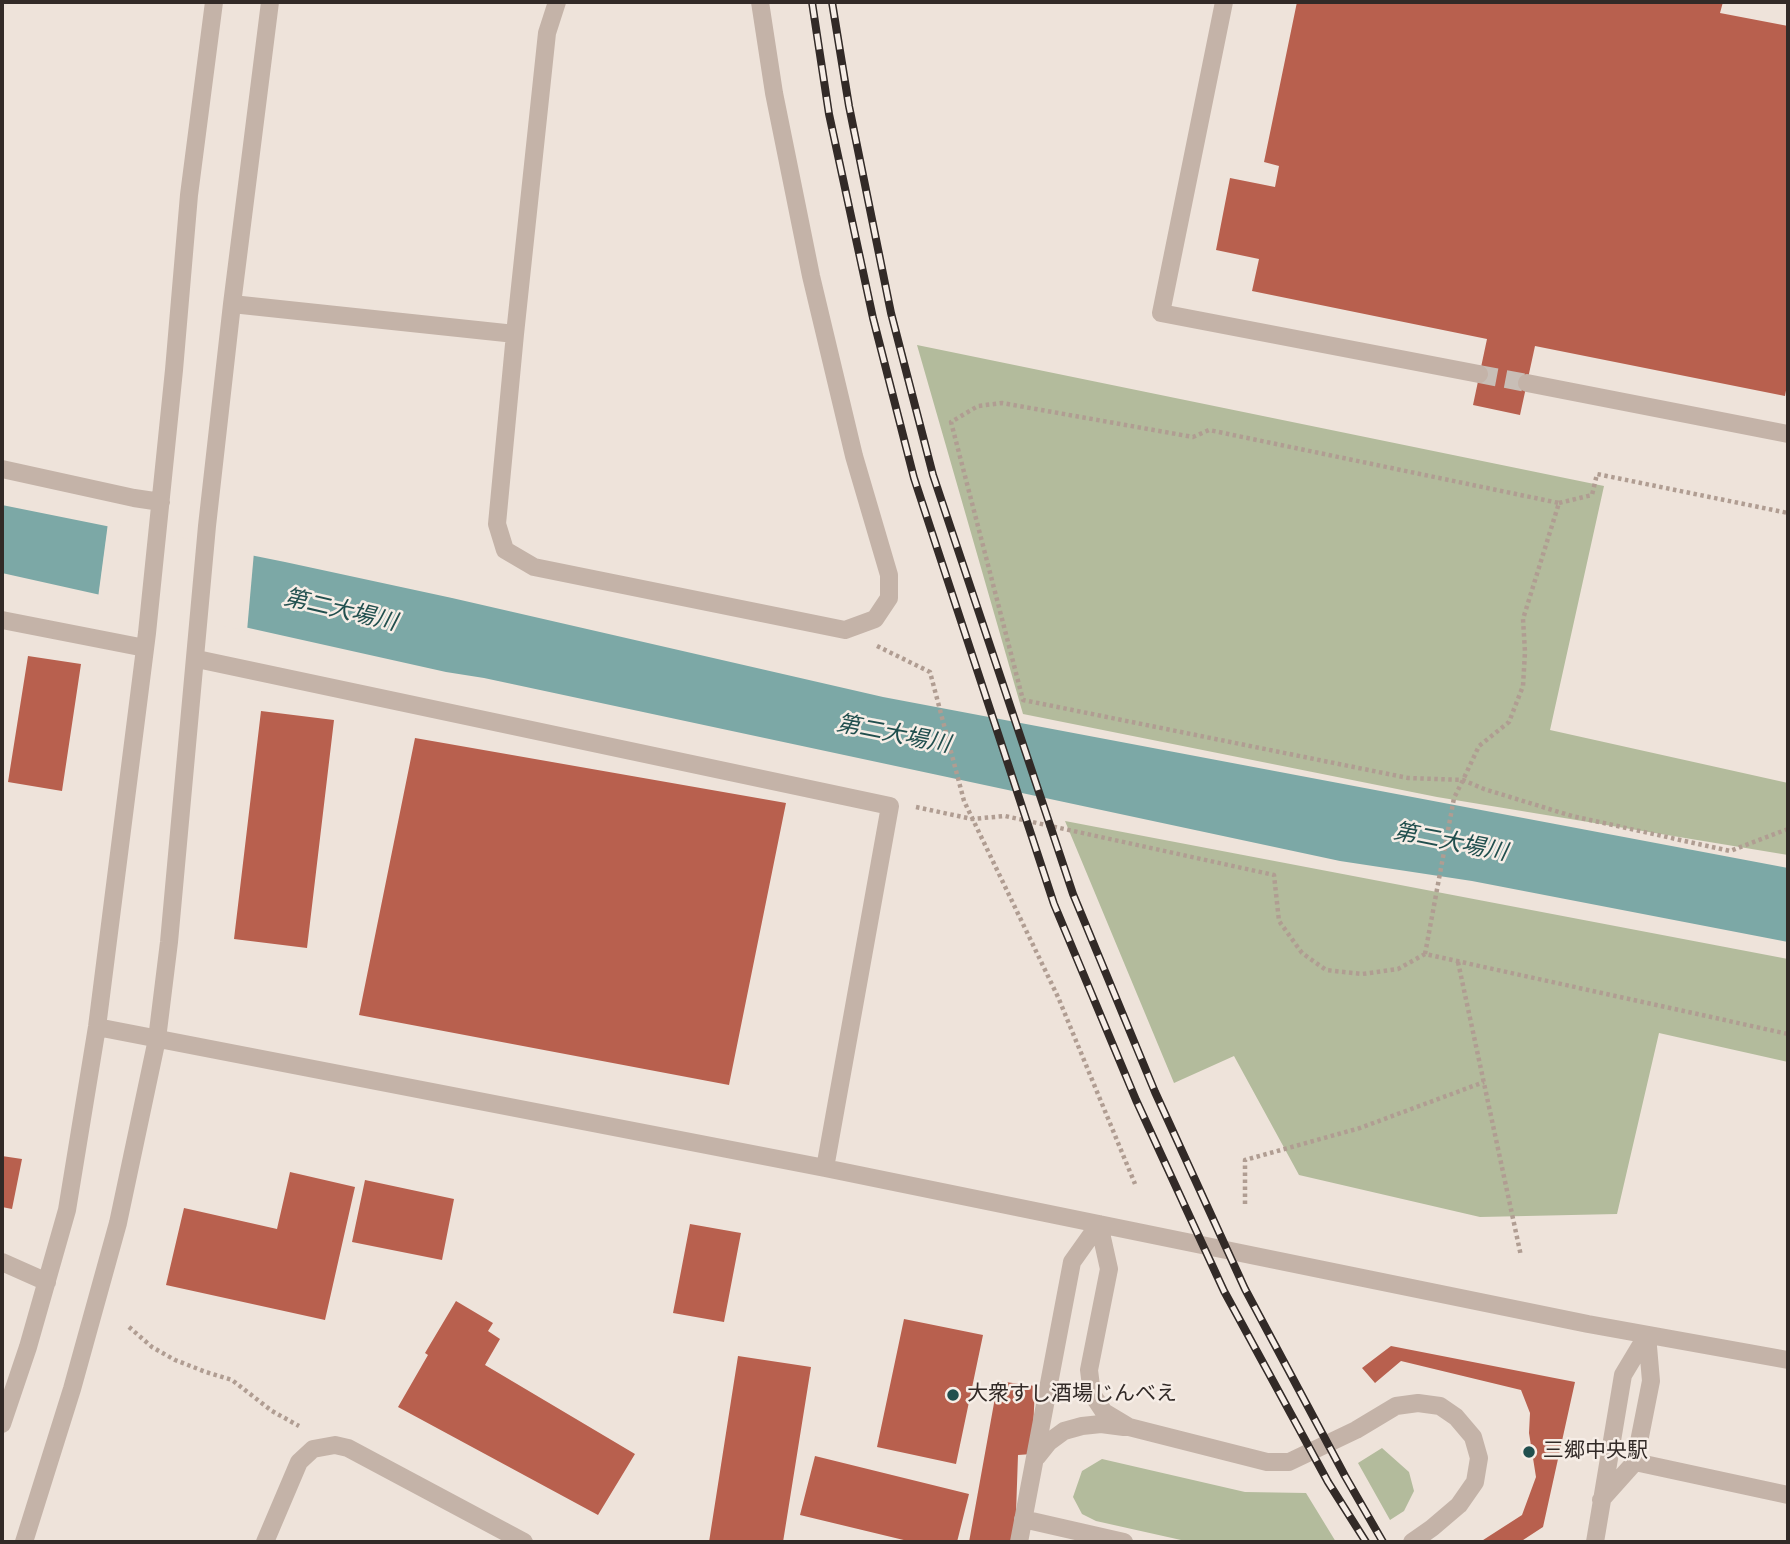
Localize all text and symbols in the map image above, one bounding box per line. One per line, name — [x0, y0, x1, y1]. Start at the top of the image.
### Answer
water label: 第二大場川 — [281, 586, 399, 638]
water label: 第二大場川 — [834, 711, 952, 761]
water label: 第二大場川 — [1391, 819, 1509, 869]
place label: 大衆すし酒場じんべえ — [967, 1382, 1177, 1408]
marker: 大衆すし酒場じんべえ — [945, 1387, 961, 1403]
place label: 三郷中央駅 — [1543, 1439, 1648, 1465]
marker: 三郷中央駅 — [1521, 1444, 1537, 1460]

